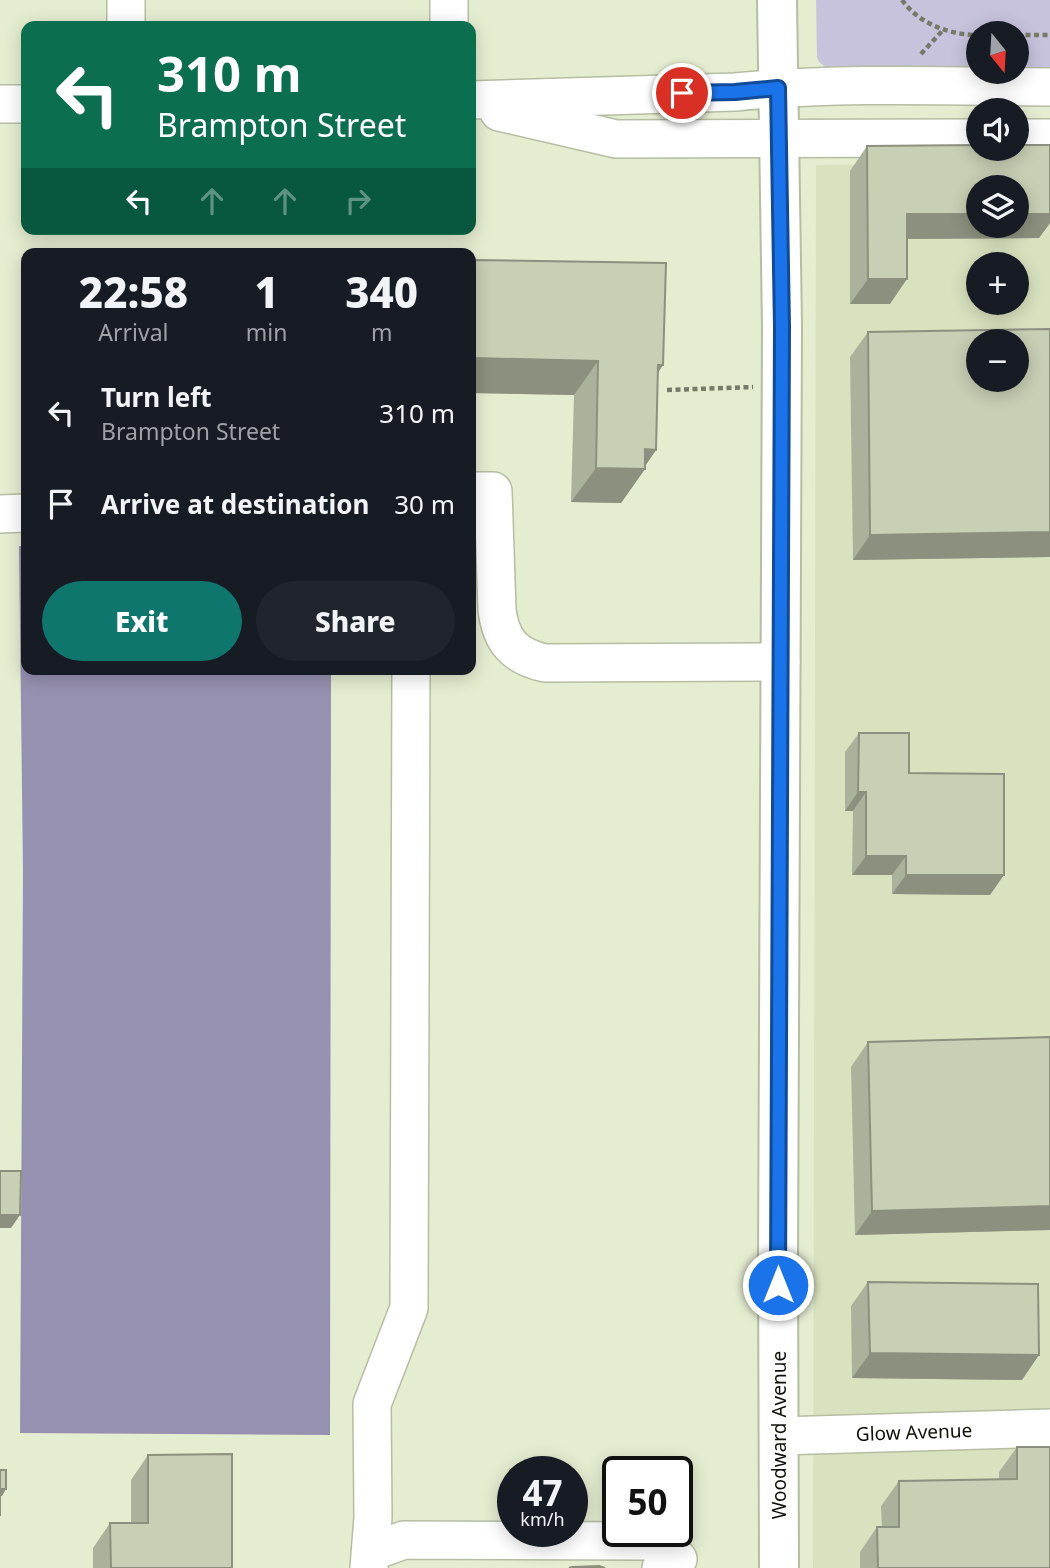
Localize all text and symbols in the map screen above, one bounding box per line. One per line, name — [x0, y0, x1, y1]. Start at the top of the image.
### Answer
north arrow — [966, 21, 1029, 84]
map controls — [966, 21, 1029, 392]
text: 310 m — [157, 40, 302, 106]
icon: left — [42, 49, 133, 140]
pin — [652, 63, 712, 123]
icon: arrive — [663, 74, 701, 112]
button: sound — [966, 98, 1029, 161]
text: Brampton Street — [157, 103, 406, 146]
button: layers — [966, 175, 1029, 238]
icon: left — [120, 182, 158, 220]
icon: ahead — [193, 182, 231, 220]
icon: ahead — [266, 182, 304, 220]
icon: right — [339, 182, 377, 220]
button: + — [966, 252, 1029, 315]
text: 22:58 — [79, 263, 188, 320]
text: 1 — [254, 263, 279, 320]
text: 340 — [345, 263, 418, 320]
text: Arrival — [98, 316, 168, 348]
text: min — [246, 316, 287, 348]
text: m — [371, 316, 392, 348]
button: − — [966, 329, 1029, 392]
text: Turn left — [101, 379, 212, 415]
icon: left — [42, 394, 80, 432]
text: 310 m — [379, 395, 455, 431]
text: Brampton Street — [101, 415, 280, 447]
icon: arrive — [42, 485, 80, 523]
text: Arrive at destination — [101, 486, 370, 522]
text: 30 m — [394, 486, 455, 522]
button: Exit — [42, 581, 242, 661]
button: Share — [256, 581, 455, 661]
position arrow — [741, 1248, 815, 1322]
street label: Woodward Avenue — [766, 1351, 792, 1519]
street label: Glow Avenue — [855, 1417, 973, 1447]
speed limit sign: 50 — [602, 1456, 693, 1547]
text: 47 — [522, 1469, 563, 1516]
text: km/h — [520, 1507, 565, 1531]

